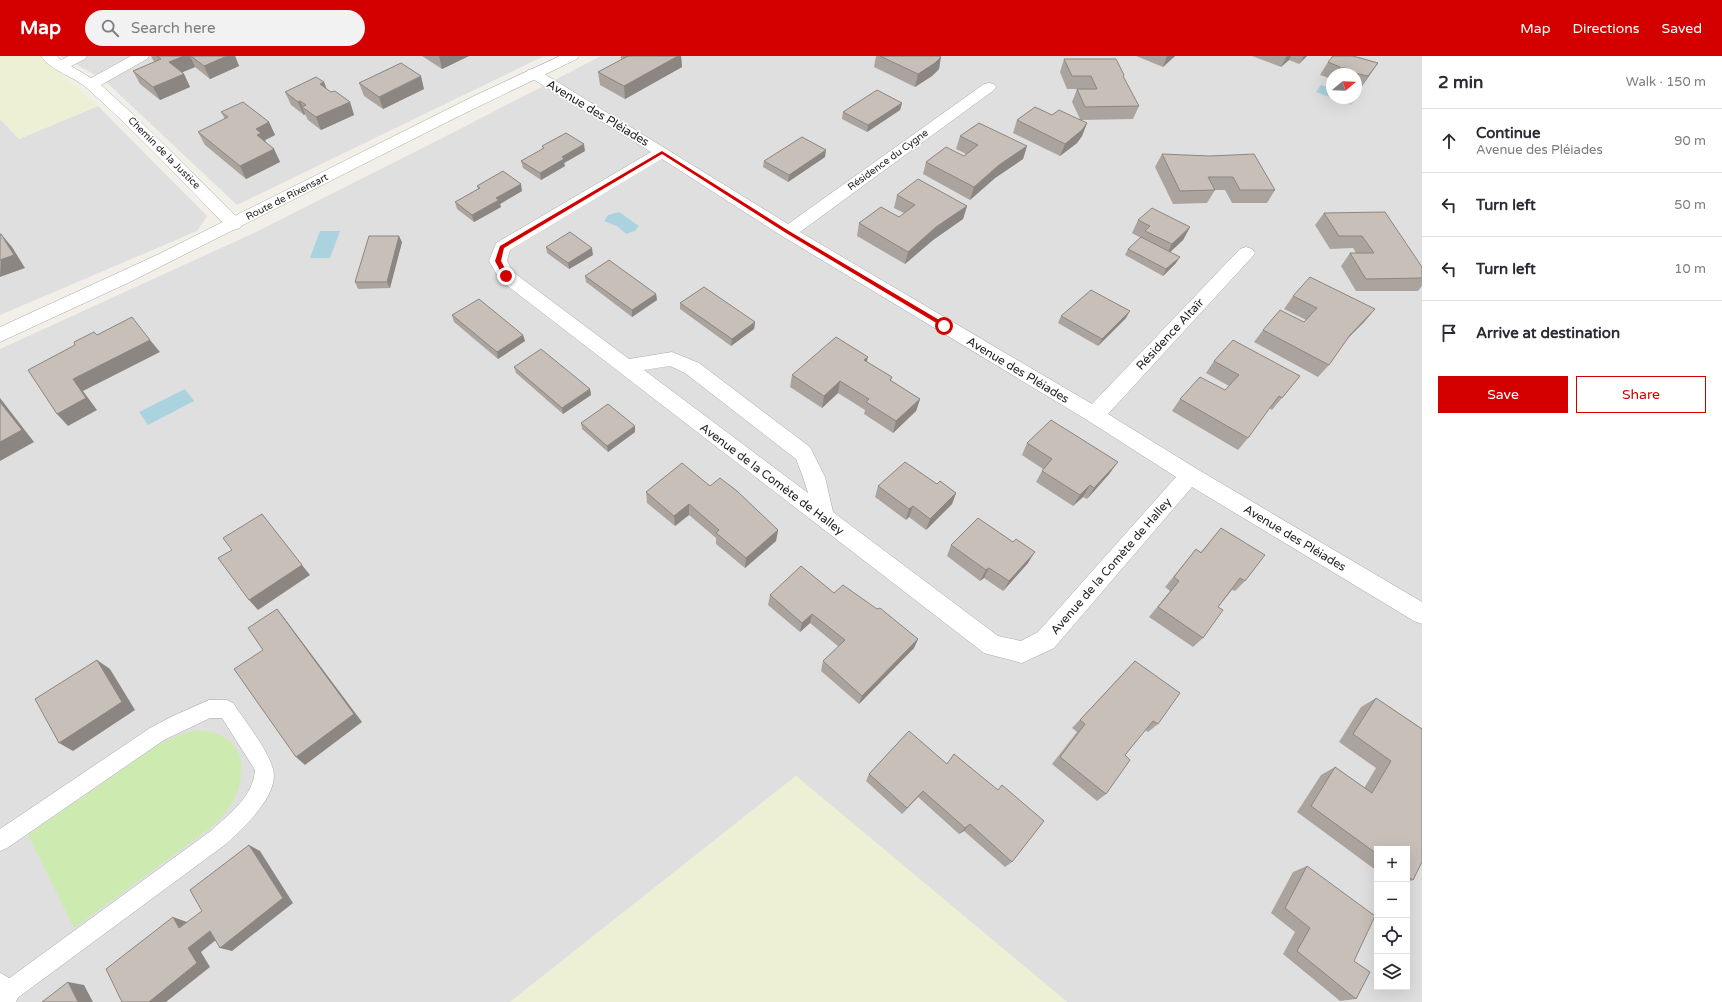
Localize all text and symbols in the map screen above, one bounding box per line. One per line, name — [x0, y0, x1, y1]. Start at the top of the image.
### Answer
search box — [85, 10, 365, 46]
text: Map — [20, 17, 61, 39]
icon: search — [99, 17, 121, 39]
text: Search here — [131, 19, 215, 37]
text: Map — [1520, 20, 1551, 37]
text: Directions — [1573, 20, 1640, 37]
text: Saved — [1662, 20, 1702, 37]
north arrow — [1326, 68, 1362, 104]
text: 2 min — [1438, 72, 1483, 93]
text: Walk · 150 m — [1626, 74, 1706, 90]
street label: Avenue des Pléiades — [544, 77, 652, 149]
street label: Chemin de la Justice — [125, 114, 203, 192]
text: Continue — [1476, 124, 1540, 142]
street label: Résidence du Cygne — [845, 127, 931, 193]
icon: ahead — [1438, 130, 1460, 152]
text: 90 m — [1674, 133, 1706, 149]
text: Avenue des Pléiades — [1476, 142, 1603, 158]
street label: Route de Rixensart — [244, 171, 330, 223]
icon: left — [1438, 194, 1460, 216]
text: Turn left — [1476, 196, 1536, 214]
text: 50 m — [1674, 197, 1706, 213]
icon: left — [1438, 258, 1460, 280]
text: Turn left — [1476, 260, 1536, 278]
text: 10 m — [1674, 261, 1706, 277]
route end — [497, 267, 515, 285]
street label: Résidence Altaïr — [1133, 295, 1207, 373]
route start — [935, 317, 953, 335]
icon: arrive — [1438, 322, 1460, 344]
text: Arrive at destination — [1476, 324, 1620, 342]
street label: Avenue des Pléiades — [964, 334, 1072, 406]
button: Save — [1438, 376, 1568, 413]
button: Share — [1576, 376, 1706, 413]
street label: Avenue de la Comète de Halley — [697, 420, 847, 538]
street label: Avenue de la Comète de Halley — [1048, 494, 1175, 637]
street label: Avenue des Pléiades — [1241, 502, 1349, 574]
map controls — [1374, 846, 1410, 990]
button: + — [1374, 846, 1410, 882]
button: − — [1374, 882, 1410, 918]
button: locate — [1374, 918, 1410, 954]
button: layers — [1374, 954, 1410, 990]

